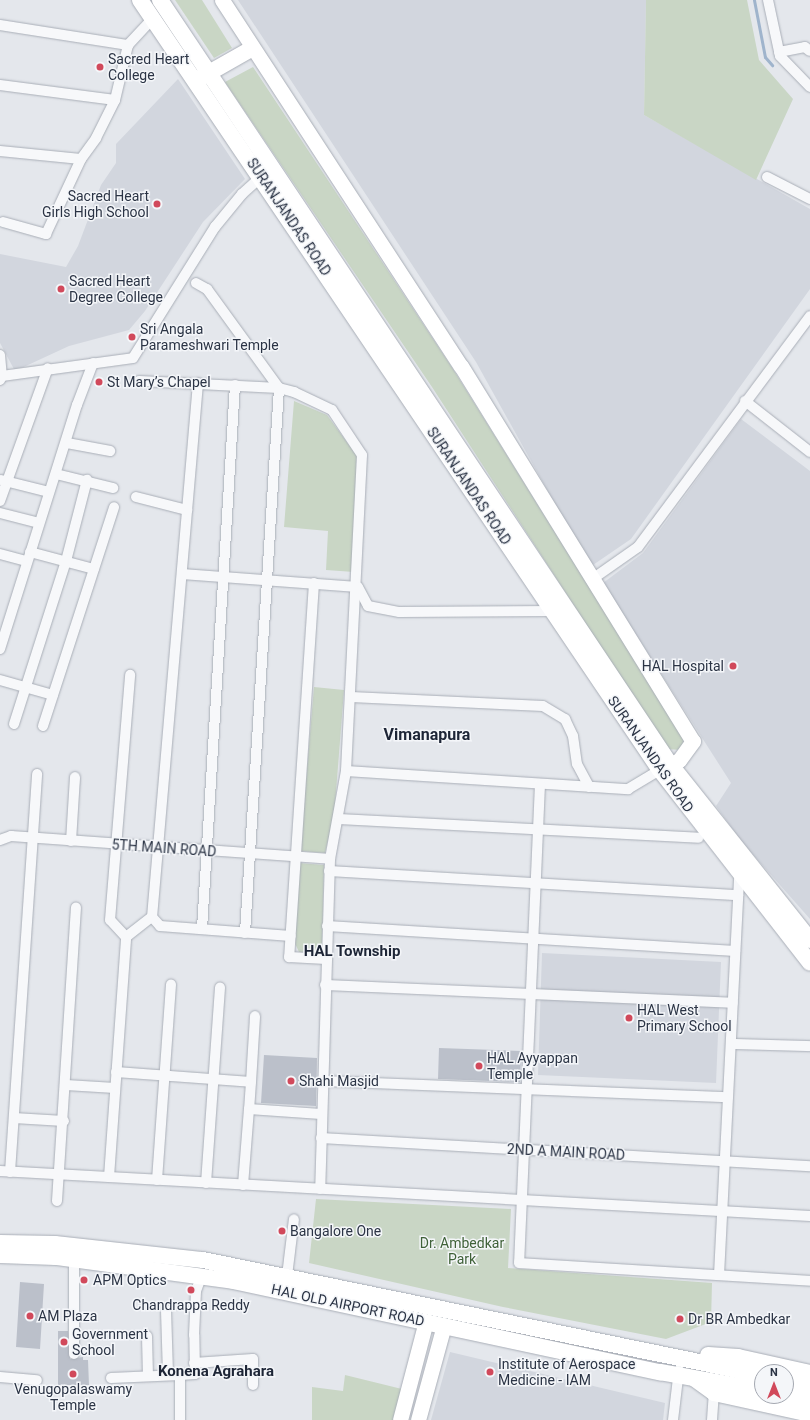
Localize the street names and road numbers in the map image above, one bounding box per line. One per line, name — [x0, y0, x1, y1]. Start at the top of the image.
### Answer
street label: SURANJANDAS ROAD — [243, 155, 335, 279]
street label: SURANJANDAS ROAD — [423, 424, 515, 548]
street label: SURANJANDAS ROAD — [604, 693, 698, 815]
street label: 5TH MAIN ROAD — [111, 836, 217, 860]
street label: 2ND A MAIN ROAD — [506, 1141, 626, 1163]
street label: HAL OLD AIRPORT ROAD — [270, 1281, 426, 1329]

